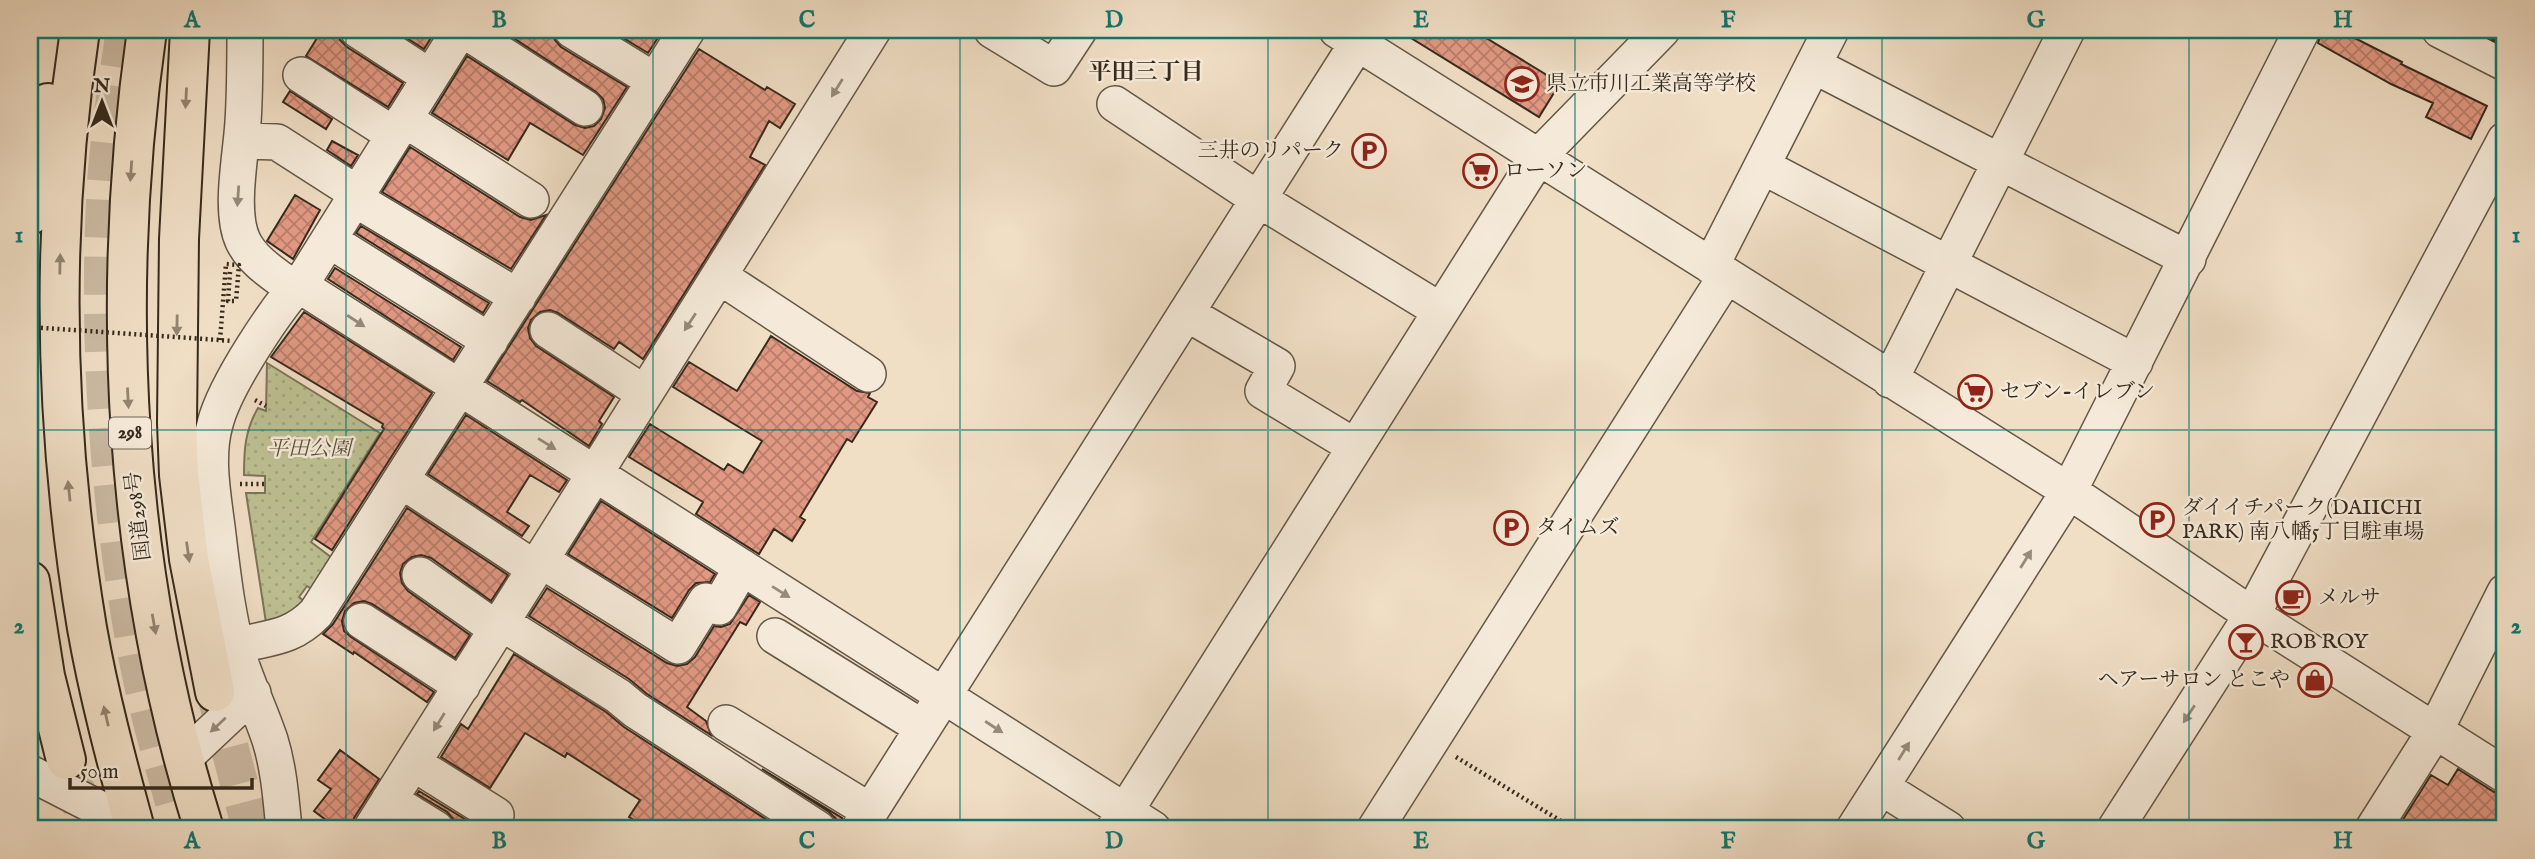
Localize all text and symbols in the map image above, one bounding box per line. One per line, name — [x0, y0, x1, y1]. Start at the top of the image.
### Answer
text: A — [183, 6, 201, 35]
text: B — [491, 6, 507, 35]
text: C — [799, 6, 816, 35]
text: D — [1105, 6, 1123, 35]
text: E — [1413, 6, 1429, 35]
text: F — [1721, 6, 1736, 35]
text: G — [2027, 6, 2046, 35]
text: H — [2333, 6, 2353, 35]
district label: 平田三丁目 — [1089, 58, 1204, 87]
school or university icon: 県立市川工業高等学校 — [1503, 65, 1541, 103]
north arrow — [66, 66, 136, 136]
place label: 県立市川工業高等学校 — [1546, 71, 1756, 98]
text: N — [93, 75, 111, 99]
one-way arrow — [830, 78, 843, 97]
one-way arrow — [180, 87, 191, 109]
parking icon: 三井のリパーク — [1350, 132, 1388, 170]
place label: 三井のリパーク — [1198, 138, 1344, 165]
supermarket icon: ローソン — [1461, 152, 1499, 190]
place label: ローソン — [1504, 158, 1587, 185]
one-way arrow — [125, 160, 136, 182]
one-way arrow — [232, 185, 243, 207]
text: 1 — [15, 221, 23, 250]
text: 1 — [2512, 221, 2520, 250]
one-way arrow — [54, 253, 66, 275]
one-way arrow — [683, 312, 696, 331]
one-way arrow — [171, 314, 183, 336]
one-way arrow — [346, 315, 366, 328]
supermarket icon: セブン-イレブン — [1956, 373, 1994, 411]
place label: セブン-イレブン — [2000, 379, 2155, 406]
one-way arrow — [123, 387, 134, 409]
road number: 298 — [109, 418, 151, 448]
park label: 平田公園 — [267, 436, 354, 463]
one-way arrow — [538, 438, 557, 451]
street label: 国道298号 — [120, 470, 158, 562]
one-way arrow — [64, 480, 75, 502]
place label: ダイイチパーク(DAIICHI PARK) 南八幡5丁目駐車場 — [2182, 495, 2424, 546]
parking icon: ダイイチパーク(DAIICHI PARK) 南八幡5丁目駐車場 — [2138, 501, 2176, 539]
parking icon: タイムズ — [1492, 509, 1530, 547]
place label: タイムズ — [1536, 515, 1620, 542]
one-way arrow — [183, 541, 194, 563]
one-way arrow — [2019, 550, 2033, 568]
cafe icon: メルサ — [2274, 579, 2312, 617]
place label: メルサ — [2318, 585, 2381, 612]
one-way arrow — [771, 586, 791, 599]
text: 2 — [14, 612, 25, 641]
text: 2 — [2511, 612, 2522, 641]
one-way arrow — [149, 613, 160, 635]
bar icon: ROB ROY — [2227, 623, 2265, 661]
place label: ROB ROY — [2270, 629, 2370, 656]
shop icon: ヘアーサロン とこや — [2296, 661, 2334, 699]
place label: ヘアーサロン とこや — [2098, 667, 2290, 694]
one-way arrow — [100, 705, 111, 727]
one-way arrow — [2182, 705, 2196, 723]
one-way arrow — [432, 713, 446, 731]
one-way arrow — [210, 717, 227, 733]
one-way arrow — [984, 721, 1003, 734]
one-way arrow — [1898, 741, 1911, 761]
scale bar — [70, 747, 252, 791]
text: 50 m — [80, 759, 119, 786]
text: A — [183, 827, 201, 856]
text: B — [491, 827, 507, 856]
text: C — [799, 827, 816, 856]
text: D — [1105, 827, 1123, 856]
text: E — [1413, 827, 1429, 856]
text: F — [1721, 827, 1736, 856]
text: G — [2027, 827, 2046, 856]
text: H — [2333, 827, 2353, 856]

